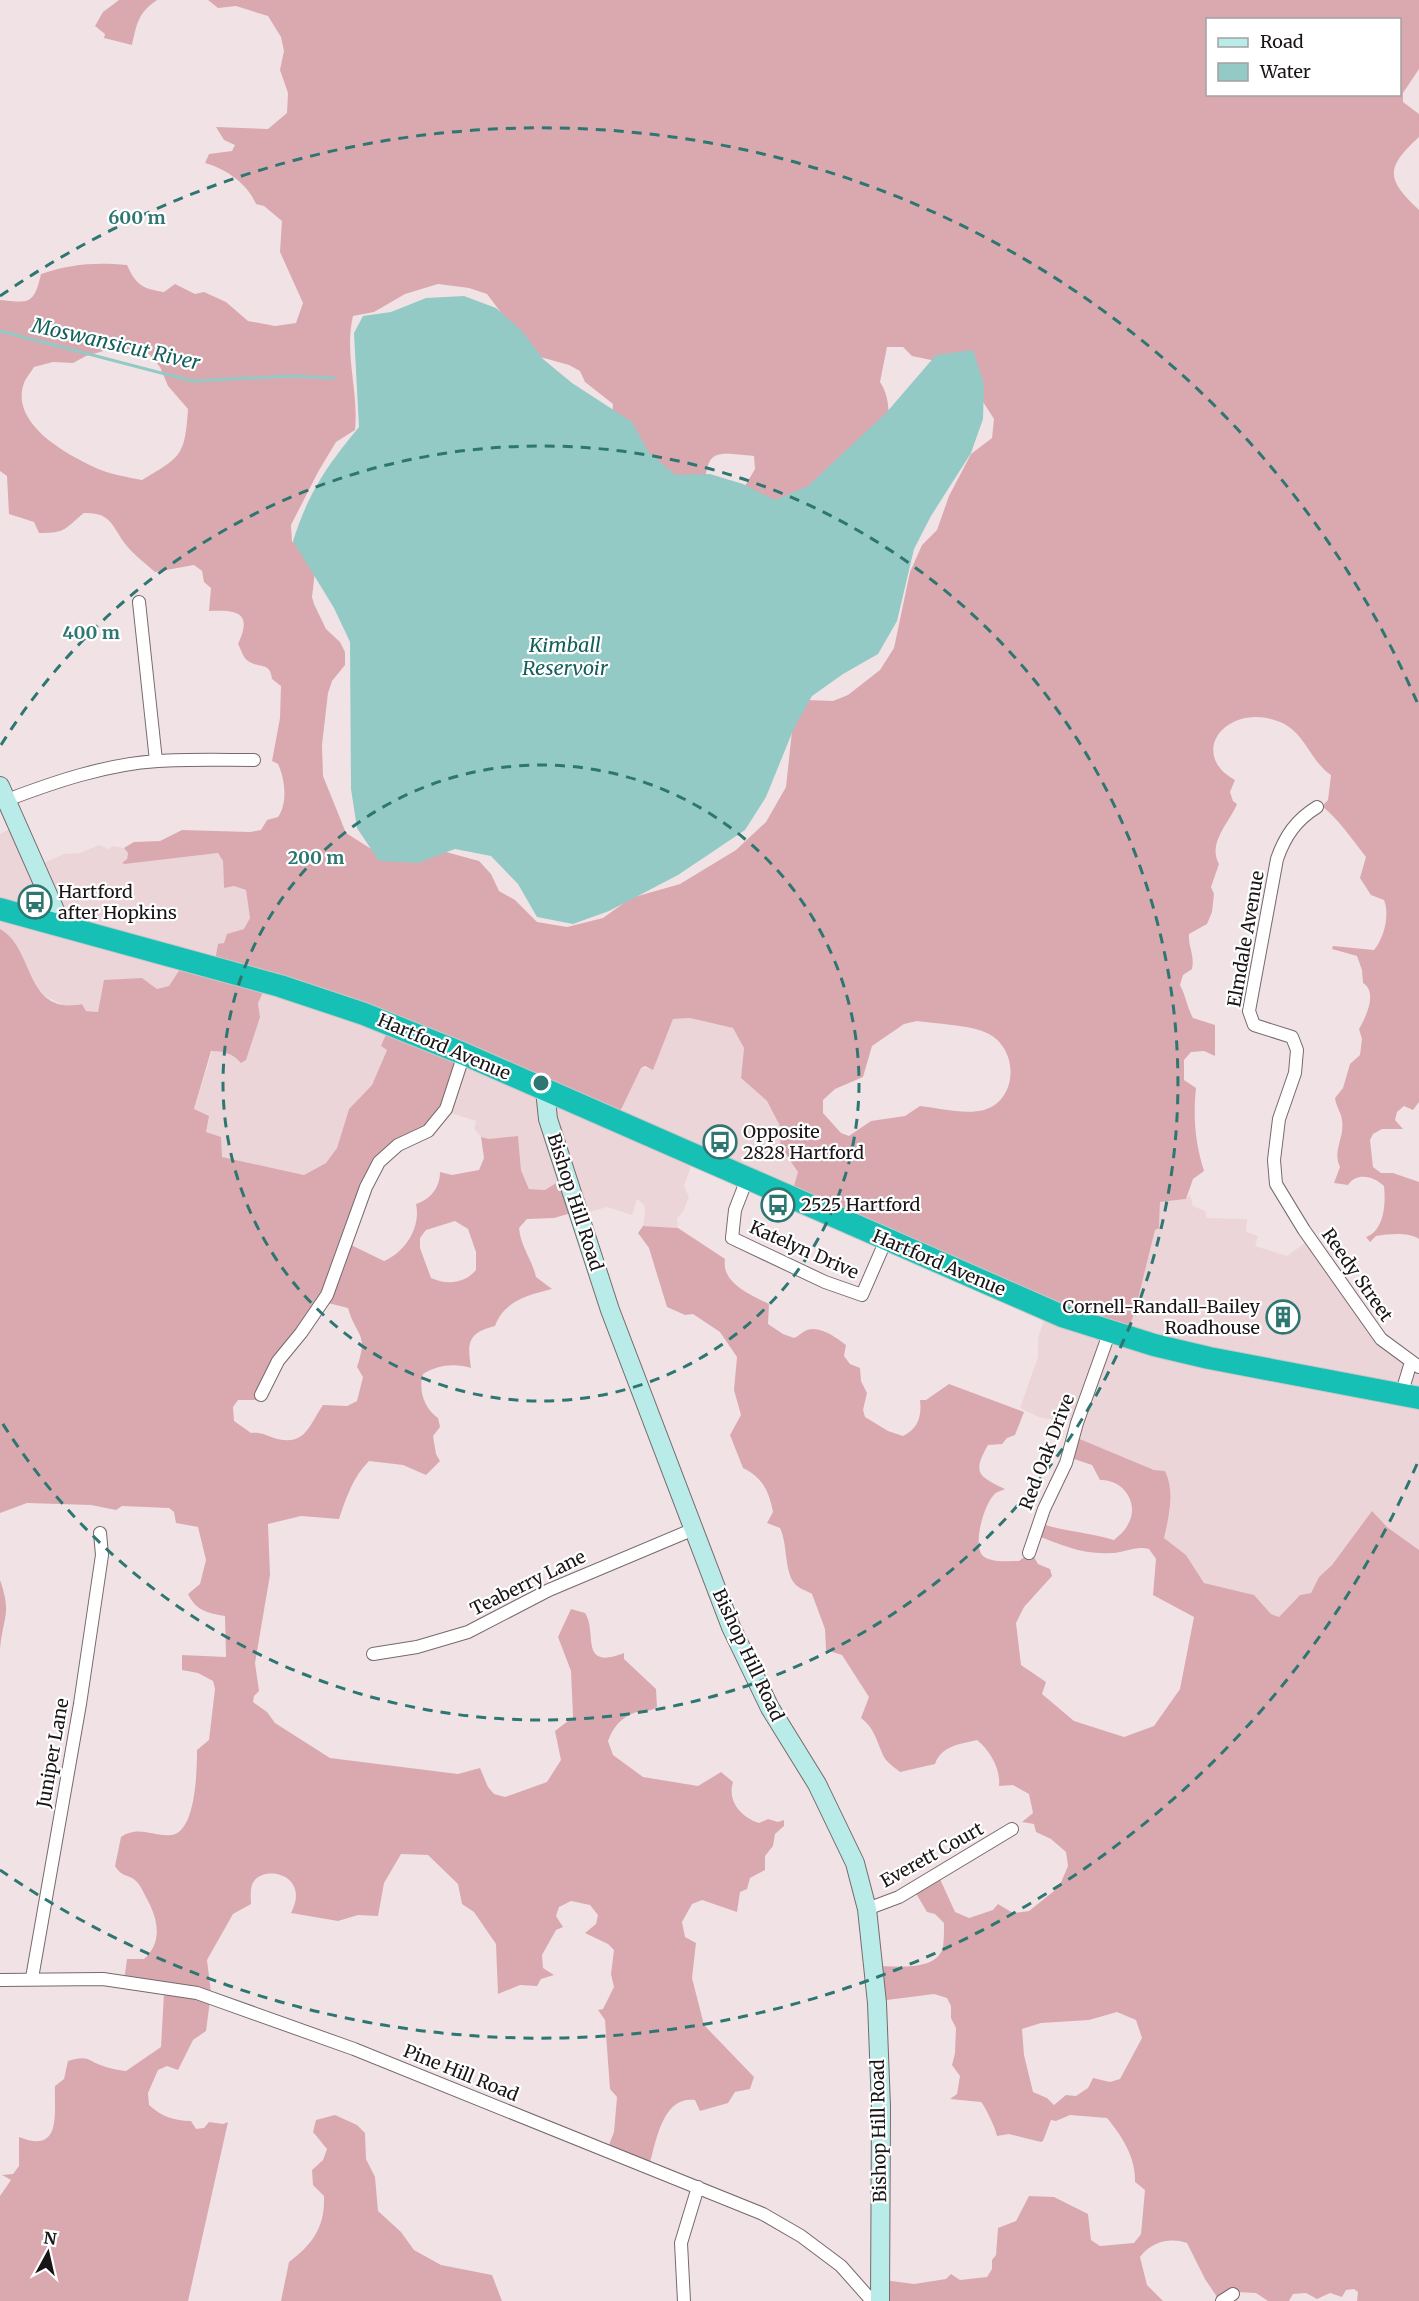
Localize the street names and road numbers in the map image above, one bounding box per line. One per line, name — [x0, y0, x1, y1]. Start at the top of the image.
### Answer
street label: Elmdale Avenue — [1222, 869, 1269, 1009]
street label: Hartford Avenue — [374, 1008, 514, 1085]
street label: Bishop Hill Road — [542, 1130, 609, 1274]
street label: Katelyn Drive — [746, 1215, 862, 1284]
street label: Hartford Avenue — [869, 1224, 1009, 1301]
street label: Reedy Street — [1317, 1224, 1398, 1326]
street label: Red Oak Drive — [1014, 1391, 1079, 1513]
street label: Teaberry Lane — [466, 1545, 589, 1620]
street label: Bishop Hill Road — [708, 1585, 789, 1725]
street label: Juniper Lane — [31, 1696, 73, 1810]
street label: Everett Court — [876, 1817, 987, 1892]
street label: Pine Hill Road — [400, 2039, 522, 2106]
street label: Bishop Hill Road — [866, 2059, 891, 2203]

